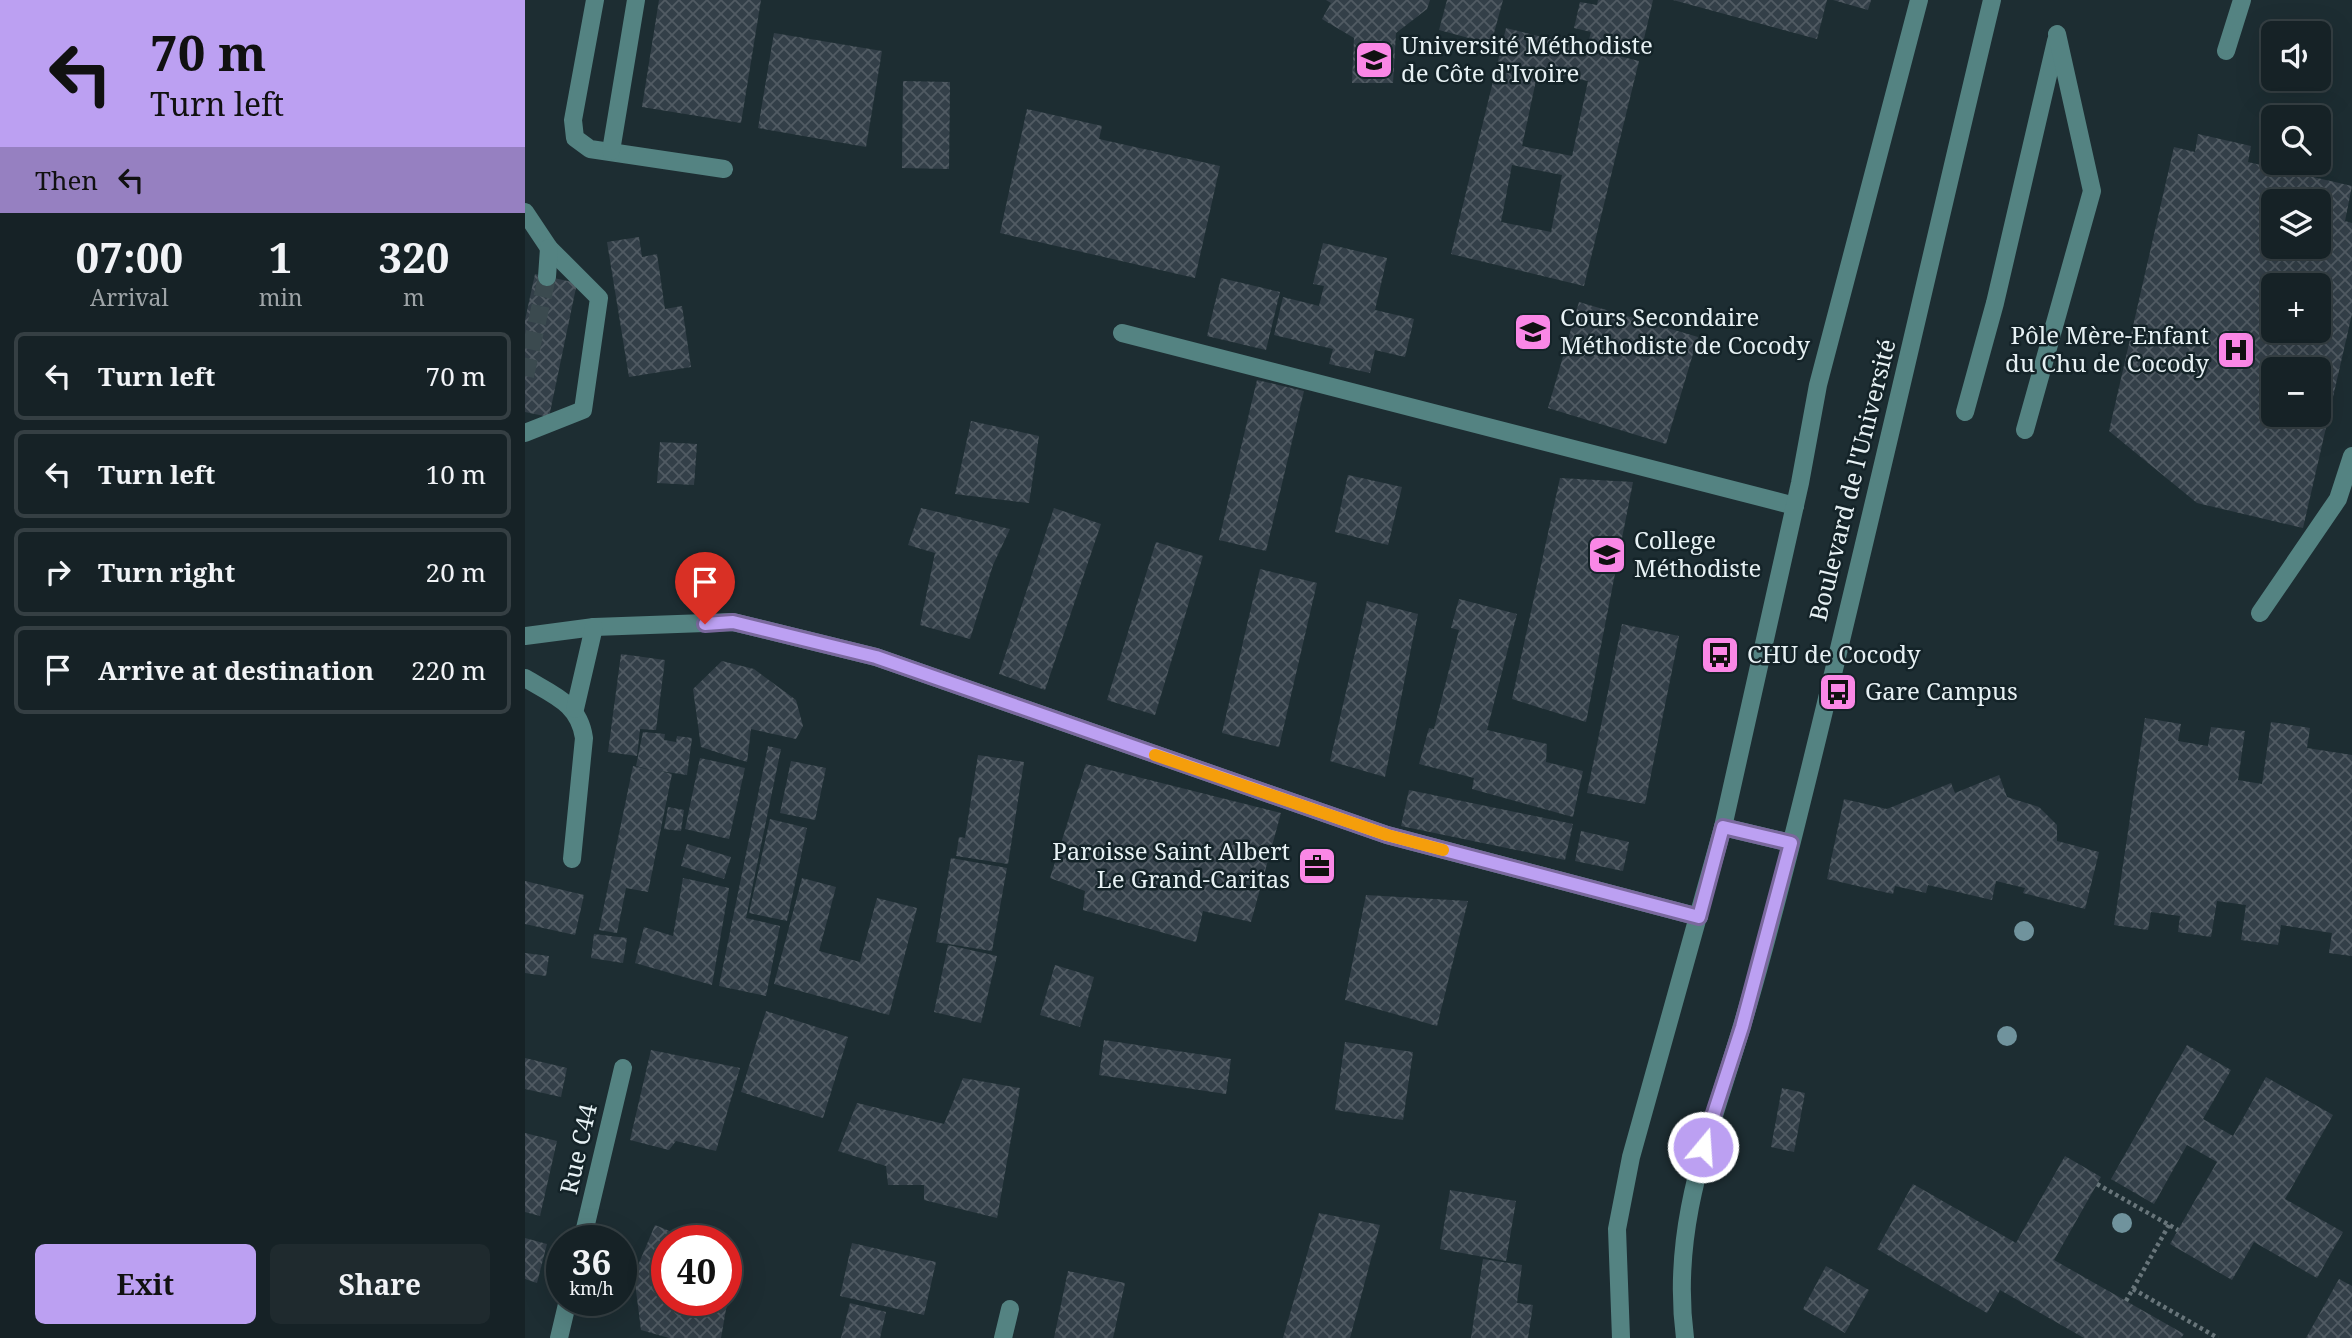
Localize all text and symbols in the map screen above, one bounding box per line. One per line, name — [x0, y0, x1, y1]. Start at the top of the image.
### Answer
text: 70 m — [150, 19, 266, 85]
map controls — [2261, 21, 2331, 427]
button: sound — [2261, 21, 2331, 91]
icon: left — [35, 28, 126, 119]
place label: Université Méthodiste de Côte d'Ivoire — [1401, 28, 1653, 89]
school or university icon: Université Méthodiste de Côte d'Ivoire — [1353, 39, 1395, 81]
text: Turn left — [150, 82, 284, 125]
button: search — [2261, 105, 2331, 175]
icon: left — [112, 161, 150, 199]
text: Then — [35, 162, 98, 198]
button: layers — [2261, 189, 2331, 259]
text: 07:00 — [76, 228, 183, 285]
text: 1 — [269, 228, 293, 285]
text: 320 — [378, 228, 449, 285]
button: + — [2261, 273, 2331, 343]
text: Arrival — [90, 281, 169, 313]
text: min — [259, 281, 303, 313]
text: m — [403, 281, 425, 313]
place label: Cours Secondaire Méthodiste de Cocody — [1560, 300, 1810, 361]
school or university icon: Cours Secondaire Méthodiste de Cocody — [1512, 311, 1554, 353]
place label: Pôle Mère-Enfant du Chu de Cocody — [2005, 318, 2209, 379]
hospital icon: Pôle Mère-Enfant du Chu de Cocody — [2215, 329, 2257, 371]
street label: Boulevard de l'Université — [1801, 335, 1903, 624]
icon: left — [39, 357, 77, 395]
button: − — [2261, 357, 2331, 427]
text: Turn left — [98, 358, 215, 394]
text: 70 m — [426, 358, 486, 394]
icon: left — [39, 455, 77, 493]
text: Turn left — [98, 456, 215, 492]
text: 10 m — [426, 456, 486, 492]
place label: College Méthodiste — [1634, 523, 1761, 584]
school or university icon: College Méthodiste — [1586, 534, 1628, 576]
pin — [675, 552, 735, 624]
icon: right — [39, 553, 77, 591]
text: Turn right — [98, 554, 235, 590]
text: 20 m — [426, 554, 486, 590]
icon: arrive — [686, 563, 724, 601]
bus stop icon: CHU de Cocody — [1699, 634, 1741, 676]
place label: CHU de Cocody — [1747, 637, 1921, 670]
icon: arrive — [39, 651, 77, 689]
text: Arrive at destination — [98, 652, 374, 688]
text: 220 m — [411, 652, 486, 688]
bus stop icon: Gare Campus — [1817, 671, 1859, 713]
place label: Gare Campus — [1865, 674, 2018, 707]
place label: Paroisse Saint Albert Le Grand-Caritas — [1052, 834, 1290, 895]
office icon: Paroisse Saint Albert Le Grand-Caritas — [1296, 845, 1338, 887]
street label: Rue C44 — [551, 1100, 604, 1197]
position arrow — [1666, 1110, 1740, 1184]
speed limit sign: 40 — [651, 1225, 742, 1316]
text: 36 — [572, 1238, 611, 1285]
button: Exit — [35, 1244, 256, 1324]
button: Share — [270, 1244, 490, 1324]
text: km/h — [569, 1276, 614, 1300]

